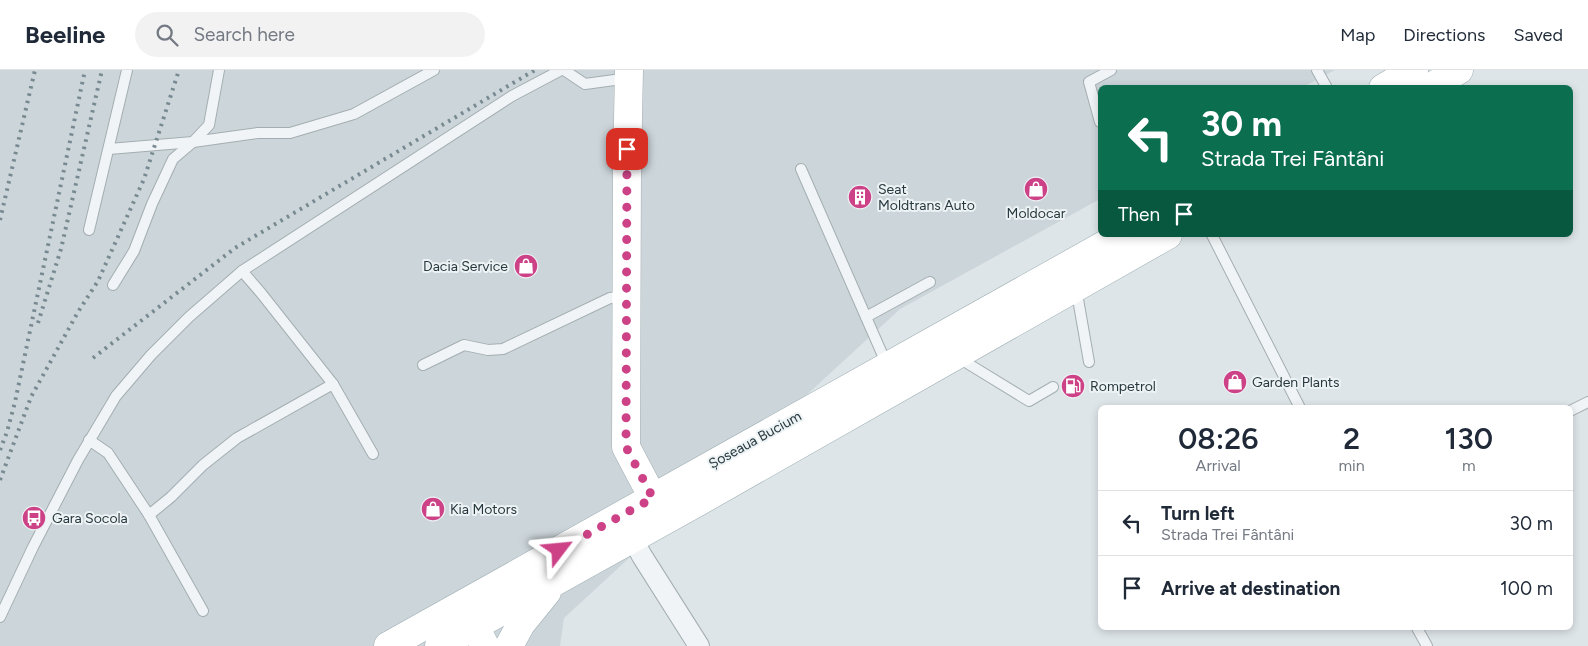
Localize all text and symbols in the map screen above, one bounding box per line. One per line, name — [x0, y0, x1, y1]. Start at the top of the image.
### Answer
search box — [135, 12, 485, 57]
text: Beeline — [25, 20, 105, 49]
icon: search — [153, 21, 181, 49]
text: Search here — [193, 23, 295, 46]
text: Map — [1340, 24, 1375, 46]
text: Directions — [1403, 24, 1485, 46]
text: Saved — [1513, 24, 1563, 46]
text: 30 m — [1201, 103, 1282, 145]
icon: left — [1118, 105, 1183, 170]
pin — [606, 128, 648, 170]
icon: arrive — [613, 135, 641, 163]
text: Strada Trei Fântâni — [1201, 145, 1384, 172]
shop icon: Moldocar — [1023, 176, 1049, 202]
place label: Seat Moldtrans Auto — [878, 181, 975, 214]
building icon: Seat Moldtrans Auto — [847, 184, 873, 210]
icon: arrive — [1170, 200, 1198, 228]
text: Then — [1118, 203, 1160, 226]
place label: Moldocar — [1007, 205, 1066, 222]
shop icon: Dacia Service — [513, 253, 539, 279]
place label: Dacia Service — [423, 258, 508, 275]
shop icon: Garden Plants — [1222, 369, 1248, 395]
fuel station icon: Rompetrol — [1060, 373, 1086, 399]
place label: Garden Plants — [1252, 374, 1340, 391]
place label: Rompetrol — [1090, 378, 1156, 395]
street label: Șoseaua Bucium — [706, 407, 804, 472]
text: 08:26 — [1178, 420, 1258, 457]
text: 2 — [1343, 420, 1360, 457]
text: 130 — [1445, 420, 1493, 457]
text: Arrival — [1196, 456, 1241, 475]
text: min — [1338, 456, 1365, 475]
text: m — [1462, 456, 1476, 475]
shop icon: Kia Motors — [420, 496, 446, 522]
place label: Kia Motors — [450, 501, 517, 518]
text: Turn left — [1161, 502, 1235, 525]
bus stop icon: Gara Socola — [21, 505, 47, 531]
icon: left — [1118, 509, 1146, 537]
place label: Gara Socola — [52, 510, 128, 527]
text: 30 m — [1510, 512, 1553, 535]
position arrow — [532, 523, 584, 575]
text: Strada Trei Fântâni — [1161, 525, 1294, 544]
icon: arrive — [1118, 574, 1146, 602]
text: Arrive at destination — [1161, 577, 1340, 600]
text: 100 m — [1500, 577, 1553, 600]

